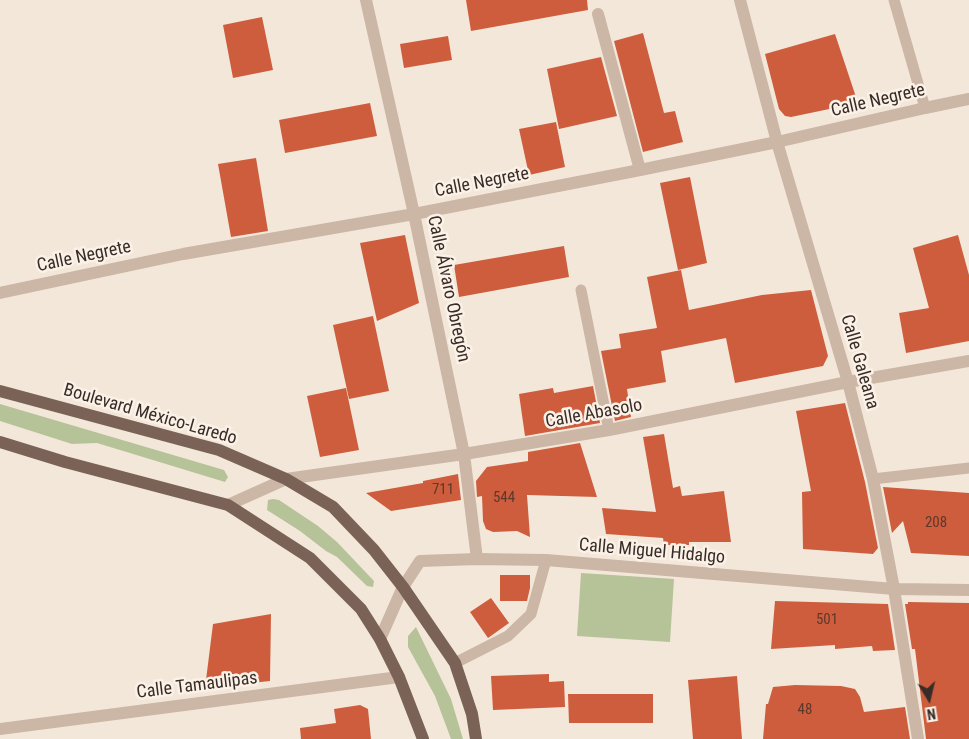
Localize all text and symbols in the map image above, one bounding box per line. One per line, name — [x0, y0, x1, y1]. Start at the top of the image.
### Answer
street label: Calle Negrete — [829, 80, 927, 122]
street label: Calle Negrete — [433, 163, 531, 203]
street label: Calle Álvaro Obregón — [422, 214, 474, 364]
street label: Calle Negrete — [35, 236, 133, 278]
street label: Calle Galeana — [835, 312, 883, 412]
street label: Boulevard México-Laredo — [61, 380, 239, 450]
street label: Calle Abasolo — [544, 395, 644, 433]
house number: 711 — [432, 481, 454, 499]
house number: 544 — [493, 489, 515, 507]
house number: 208 — [925, 514, 947, 532]
street label: Calle Miguel Hidalgo — [578, 535, 726, 569]
house number: 501 — [816, 611, 838, 629]
street label: Calle Tamaulipas — [135, 668, 259, 704]
north arrow — [904, 674, 954, 724]
house number: 48 — [798, 701, 812, 719]
text: N — [926, 705, 937, 722]

